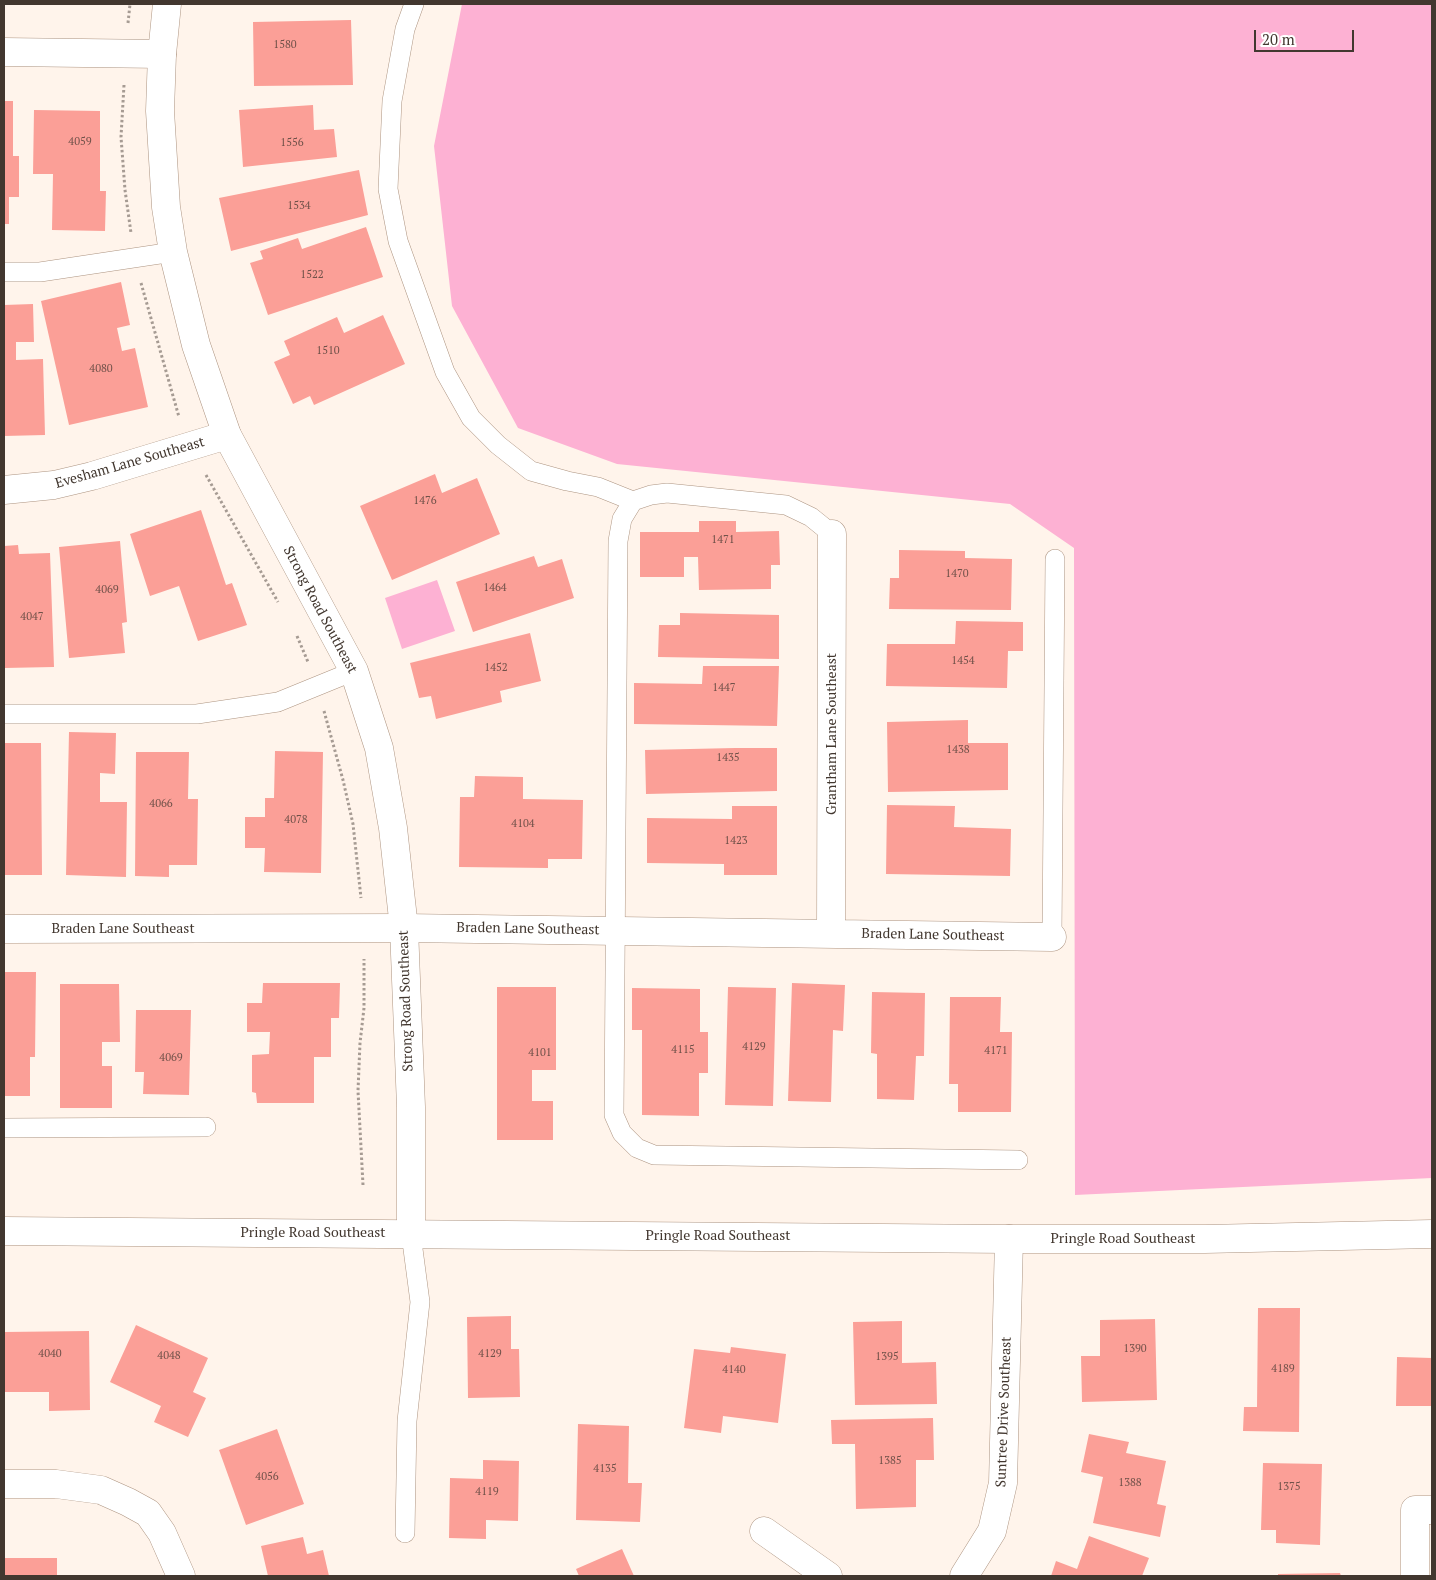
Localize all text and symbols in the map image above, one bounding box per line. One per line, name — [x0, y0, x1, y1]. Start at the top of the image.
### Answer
scale bar — [1256, 20, 1356, 52]
text: 20 m — [1262, 29, 1295, 49]
house number: 1580 — [273, 38, 297, 52]
house number: 4059 — [68, 135, 92, 149]
house number: 1556 — [280, 136, 304, 150]
house number: 1534 — [287, 199, 311, 213]
house number: 1522 — [300, 268, 324, 282]
house number: 1510 — [316, 344, 340, 358]
house number: 4080 — [89, 362, 113, 376]
street label: Evesham Lane Southeast — [53, 434, 207, 492]
house number: 1476 — [413, 494, 437, 508]
house number: 1471 — [711, 533, 735, 547]
street label: Strong Road Southeast — [279, 544, 361, 676]
house number: 1470 — [945, 567, 969, 581]
house number: 1464 — [483, 581, 507, 595]
house number: 4069 — [95, 583, 119, 597]
house number: 4047 — [20, 610, 44, 624]
street label: Grantham Lane Southeast — [824, 653, 840, 815]
house number: 1454 — [951, 654, 975, 668]
house number: 1452 — [484, 661, 508, 675]
house number: 1447 — [712, 681, 736, 695]
house number: 1438 — [946, 743, 970, 757]
house number: 1435 — [716, 751, 740, 765]
house number: 4066 — [149, 797, 173, 811]
house number: 4078 — [284, 813, 308, 827]
house number: 4104 — [511, 817, 535, 831]
house number: 1423 — [724, 834, 748, 848]
street label: Braden Lane Southeast — [456, 919, 600, 939]
street label: Braden Lane Southeast — [51, 921, 195, 937]
street label: Braden Lane Southeast — [861, 925, 1005, 945]
street label: Strong Road Southeast — [395, 930, 417, 1072]
house number: 4129 — [742, 1040, 766, 1054]
house number: 4115 — [671, 1043, 695, 1057]
house number: 4171 — [984, 1044, 1008, 1058]
house number: 4101 — [528, 1046, 552, 1060]
house number: 4069 — [159, 1051, 183, 1065]
street label: Pringle Road Southeast — [241, 1225, 385, 1241]
street label: Pringle Road Southeast — [646, 1228, 790, 1244]
street label: Pringle Road Southeast — [1051, 1231, 1195, 1247]
street label: Suntree Drive Southeast — [993, 1336, 1015, 1488]
house number: 1390 — [1123, 1342, 1147, 1356]
house number: 4040 — [38, 1347, 62, 1361]
house number: 4129 — [478, 1347, 502, 1361]
house number: 4048 — [157, 1349, 181, 1363]
house number: 1395 — [875, 1350, 899, 1364]
house number: 4189 — [1271, 1362, 1295, 1376]
house number: 4140 — [722, 1363, 746, 1377]
house number: 1385 — [878, 1454, 902, 1468]
house number: 4135 — [593, 1462, 617, 1476]
house number: 4056 — [255, 1470, 279, 1484]
house number: 1388 — [1118, 1476, 1142, 1490]
house number: 1375 — [1277, 1480, 1301, 1494]
house number: 4119 — [475, 1485, 499, 1499]

